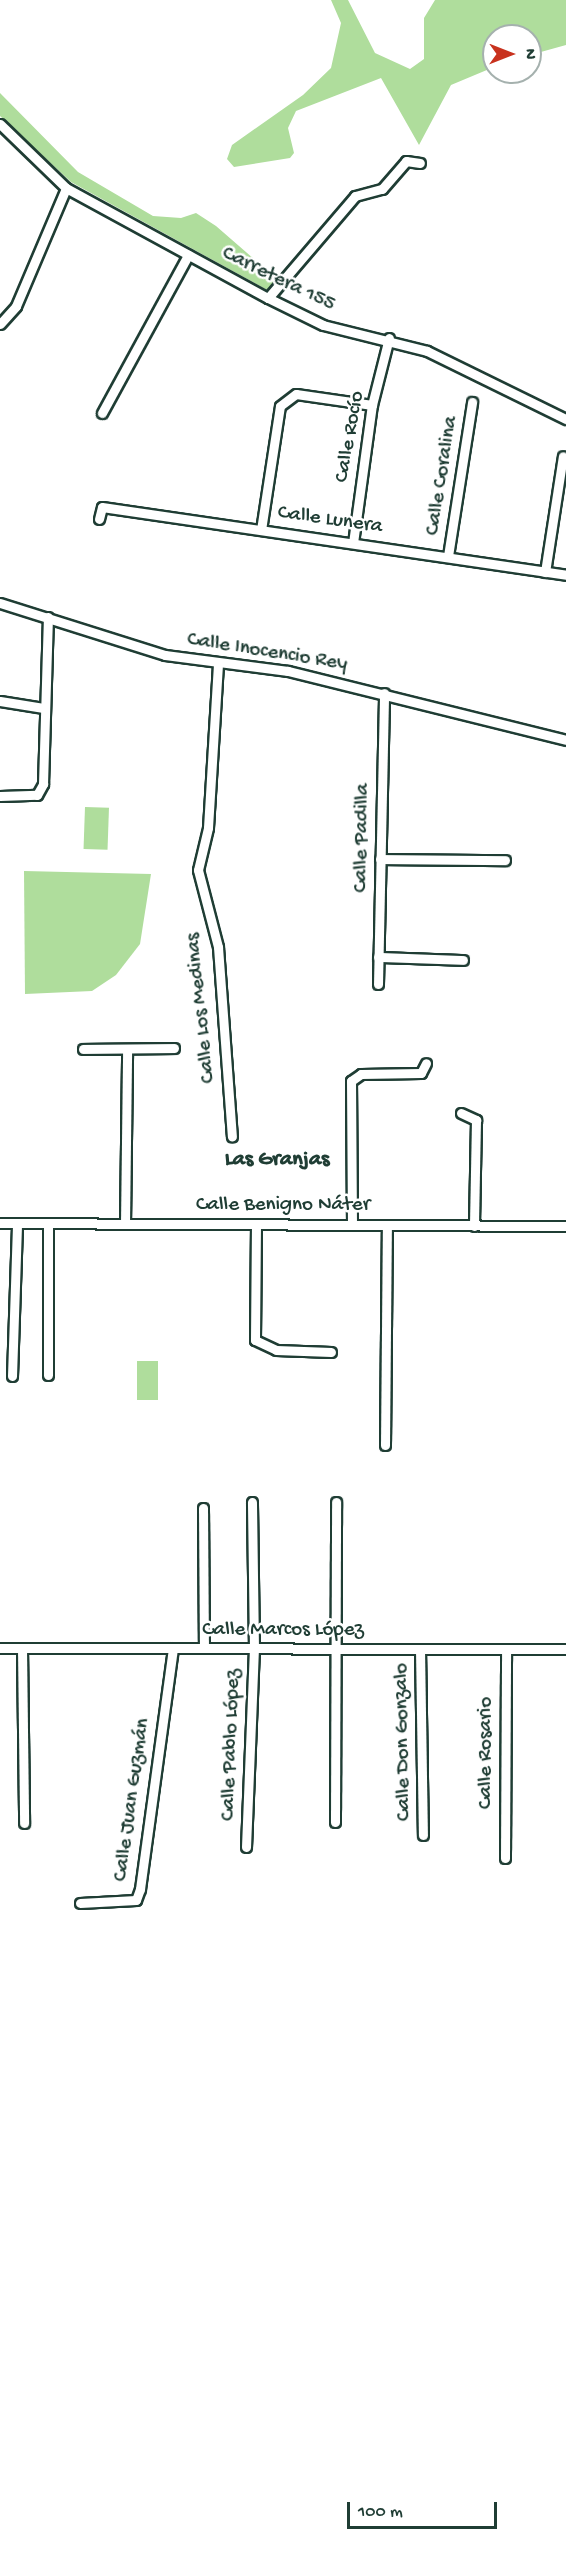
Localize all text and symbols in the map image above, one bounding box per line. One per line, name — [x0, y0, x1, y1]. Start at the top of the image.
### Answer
north arrow — [482, 24, 542, 84]
text: N — [519, 49, 538, 59]
street label: Carretera 155 — [217, 242, 339, 318]
street label: Calle Rocío — [331, 389, 371, 485]
street label: Calle Coralina — [421, 415, 465, 537]
street label: Calle Lunera — [276, 501, 384, 541]
street label: Calle Inocencio Rey — [185, 628, 349, 678]
street label: Calle Padilla — [349, 783, 377, 893]
street label: Calle Los Medinas — [182, 932, 222, 1084]
district label: Las Granjas — [225, 1148, 329, 1174]
street label: Calle Benigno Náter — [196, 1193, 370, 1219]
street label: Calle Marcos López — [202, 1618, 364, 1644]
street label: Calle Don Gonzalo — [390, 1663, 418, 1821]
street label: Calle Pablo López — [217, 1669, 247, 1821]
street label: Calle Rosario — [474, 1697, 500, 1809]
street label: Calle Juan Guzmán — [109, 1717, 157, 1883]
scale bar — [350, 2490, 500, 2528]
text: 100 m — [358, 2502, 403, 2523]

